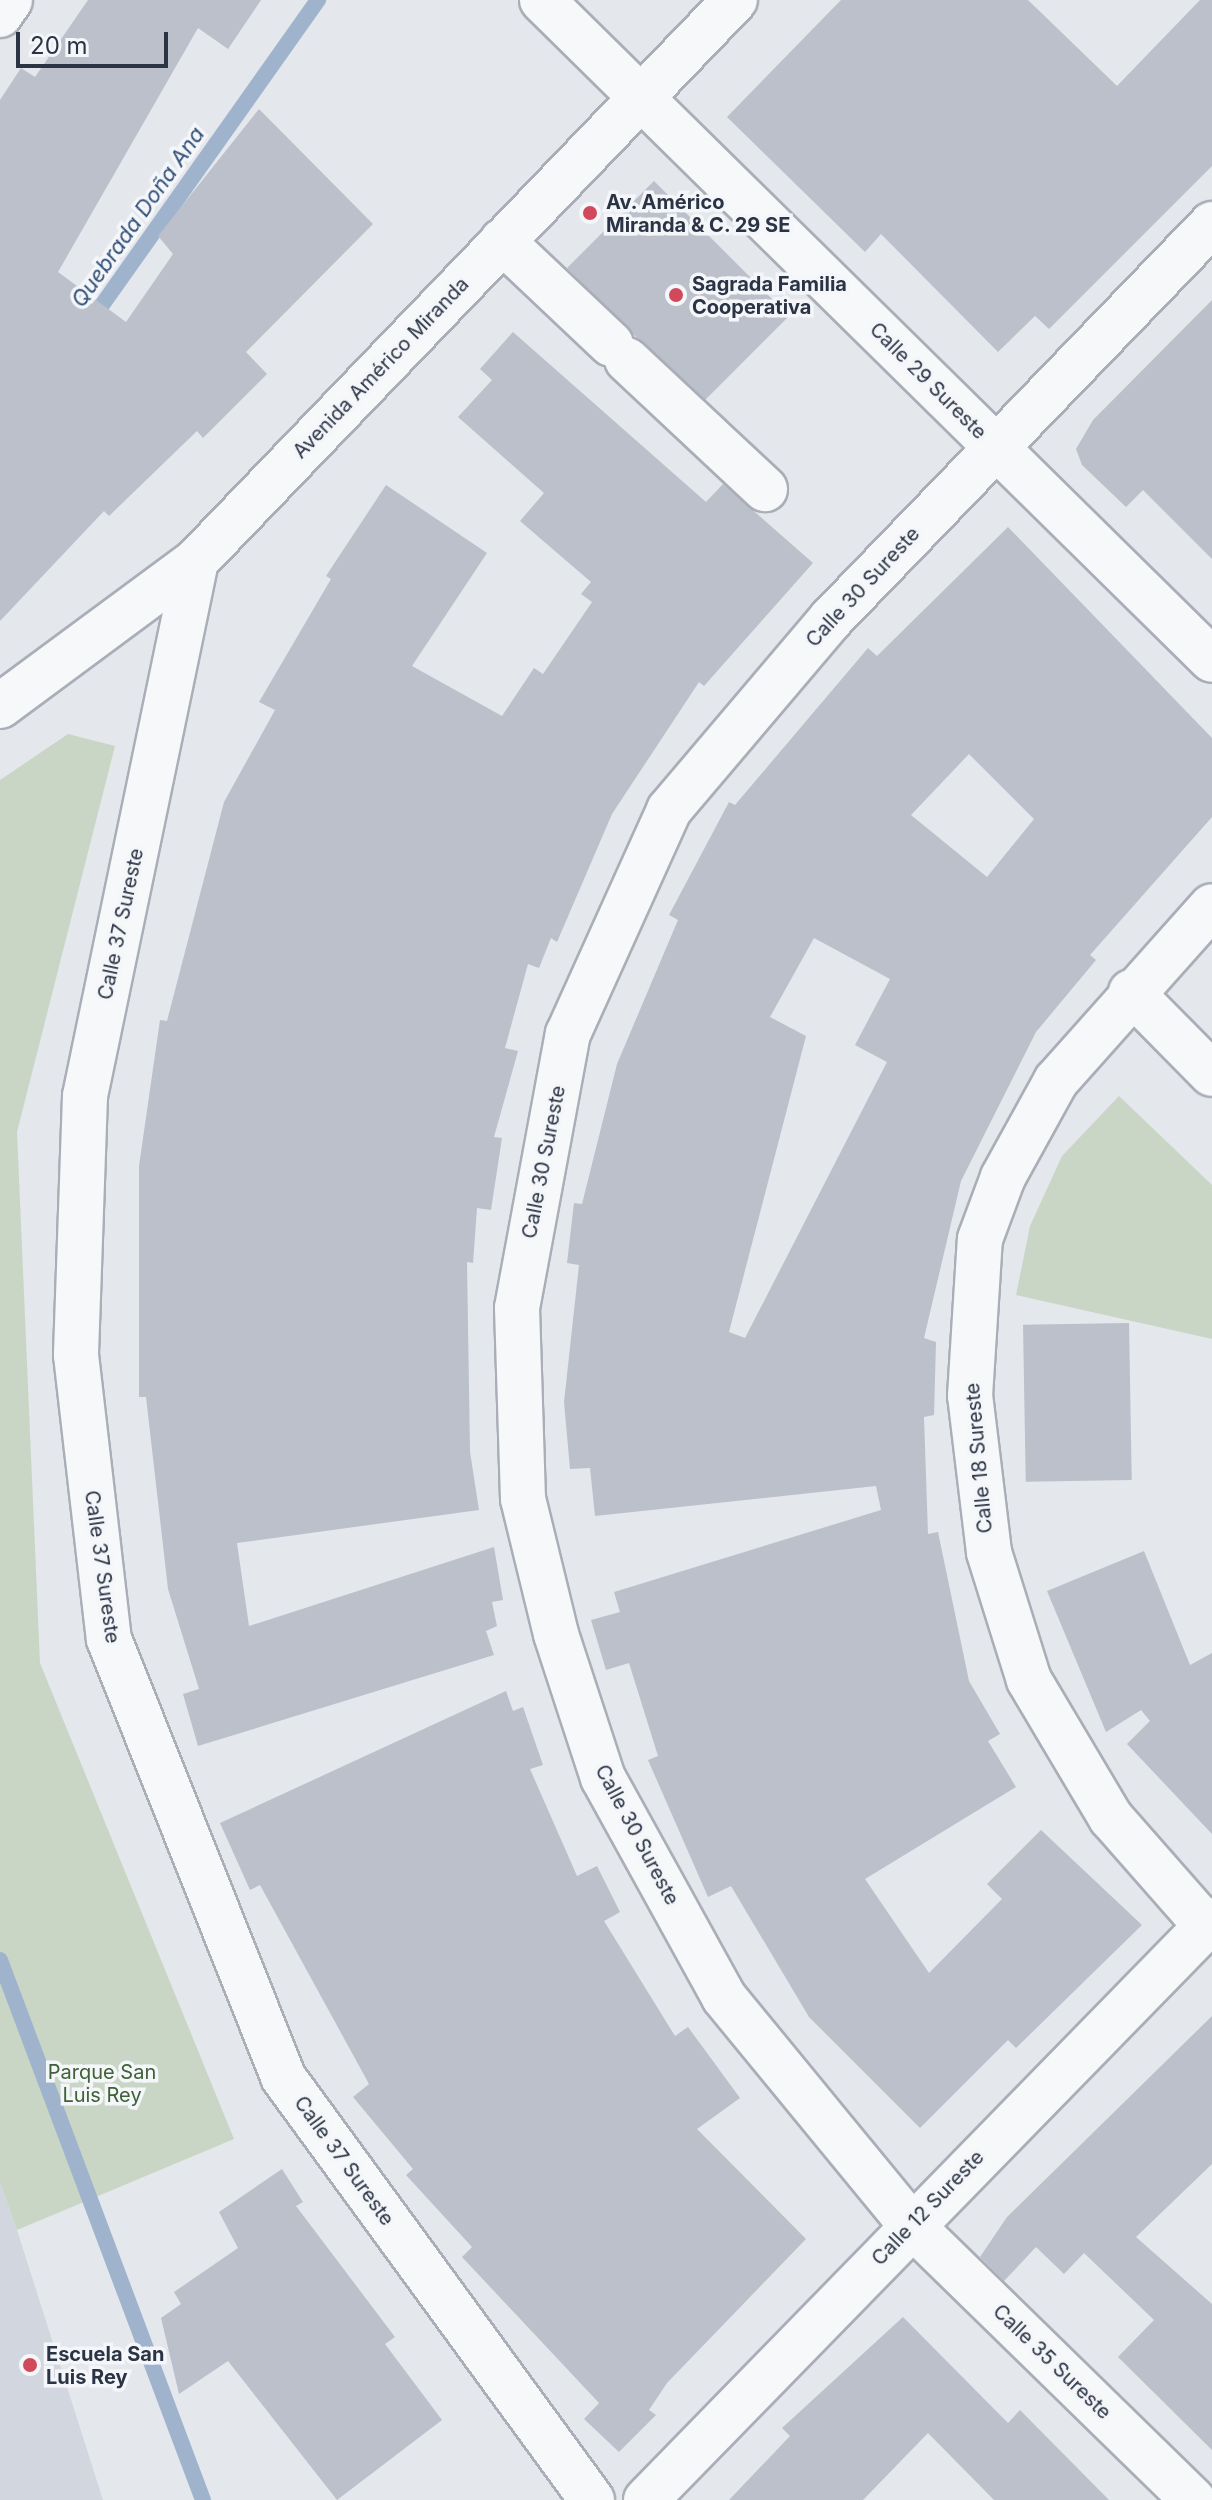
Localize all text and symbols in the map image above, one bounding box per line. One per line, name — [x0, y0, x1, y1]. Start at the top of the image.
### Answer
scale bar — [20, 16, 172, 66]
text: 20 m — [30, 31, 88, 60]
water label: Quebrada Doña Ana — [66, 122, 210, 312]
place label: Av. Américo Miranda & C. 29 SE — [606, 190, 791, 237]
marker: Av. Américo Miranda & C. 29 SE — [581, 204, 599, 222]
street label: Avenida Américo Miranda — [288, 272, 474, 464]
place label: Sagrada Familia Cooperativa — [692, 272, 847, 319]
marker: Sagrada Familia Cooperativa — [667, 286, 685, 304]
street label: Calle 29 Sureste — [865, 318, 991, 444]
street label: Calle 30 Sureste — [801, 522, 925, 652]
street label: Calle 37 Sureste — [93, 846, 149, 1002]
street label: Calle 30 Sureste — [517, 1083, 571, 1241]
street label: Calle 18 Sureste — [960, 1382, 998, 1534]
street label: Calle 37 Sureste — [79, 1489, 125, 1645]
street label: Calle 30 Sureste — [590, 1761, 684, 1909]
park label: Parque San Luis Rey — [48, 2061, 156, 2108]
street label: Calle 37 Sureste — [289, 2092, 399, 2230]
street label: Calle 12 Sureste — [867, 2145, 989, 2271]
street label: Calle 35 Sureste — [988, 2300, 1116, 2424]
place label: Escuela San Luis Rey — [46, 2342, 164, 2389]
marker: Escuela San Luis Rey — [21, 2356, 39, 2374]

